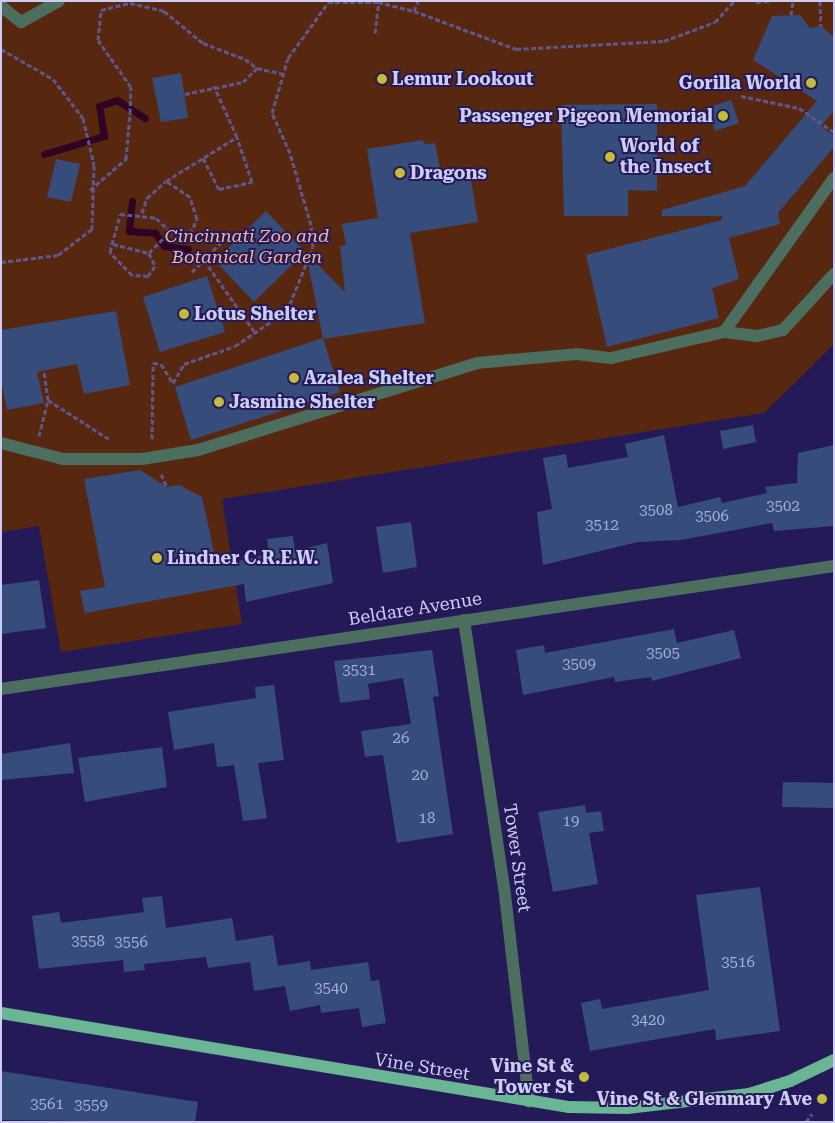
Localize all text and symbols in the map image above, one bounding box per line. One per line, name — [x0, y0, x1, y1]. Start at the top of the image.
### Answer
place label: Lemur Lookout — [392, 68, 533, 90]
place label: Gorilla World — [679, 72, 801, 94]
marker: Lemur Lookout — [376, 73, 388, 85]
marker: Gorilla World — [805, 77, 817, 89]
place label: Passenger Pigeon Memorial — [459, 105, 713, 127]
marker: Passenger Pigeon Memorial — [717, 110, 729, 122]
place label: World of the Insect — [620, 136, 711, 178]
marker: World of the Insect — [604, 151, 616, 163]
place label: Dragons — [410, 162, 487, 184]
marker: Dragons — [394, 167, 406, 179]
park label: Cincinnati Zoo and Botanical Garden — [165, 226, 329, 268]
place label: Lotus Shelter — [194, 303, 316, 325]
marker: Lotus Shelter — [178, 308, 190, 320]
place label: Azalea Shelter — [304, 367, 434, 389]
marker: Azalea Shelter — [288, 372, 300, 384]
place label: Jasmine Shelter — [229, 391, 376, 413]
marker: Jasmine Shelter — [213, 396, 225, 408]
house number: 3502 — [766, 498, 800, 516]
house number: 3508 — [639, 502, 673, 520]
house number: 3506 — [695, 508, 729, 526]
house number: 3512 — [585, 517, 619, 535]
place label: Lindner C.R.E.W. — [167, 547, 319, 569]
marker: Lindner C.R.E.W. — [151, 552, 163, 564]
street label: Beldare Avenue — [347, 588, 483, 630]
house number: 3505 — [646, 645, 680, 663]
house number: 3509 — [562, 656, 596, 674]
house number: 3531 — [342, 662, 376, 680]
house number: 26 — [393, 730, 409, 748]
house number: 20 — [412, 767, 428, 785]
street label: Tower Street — [499, 802, 535, 914]
house number: 18 — [419, 810, 435, 828]
house number: 19 — [563, 813, 579, 831]
house number: 3558 — [71, 933, 105, 951]
house number: 3556 — [114, 934, 148, 952]
house number: 3516 — [721, 954, 755, 972]
house number: 3540 — [314, 980, 348, 998]
house number: 3420 — [631, 1012, 665, 1030]
street label: Vine Street — [373, 1049, 471, 1085]
place label: Vine St & Tower St — [491, 1056, 574, 1098]
marker: Vine St & Tower St — [578, 1071, 590, 1083]
place label: Vine St & Glenmary Ave — [597, 1088, 812, 1110]
marker: Vine St & Glenmary Ave — [816, 1093, 828, 1105]
house number: 3561 — [30, 1096, 64, 1114]
house number: 3559 — [74, 1097, 108, 1115]

